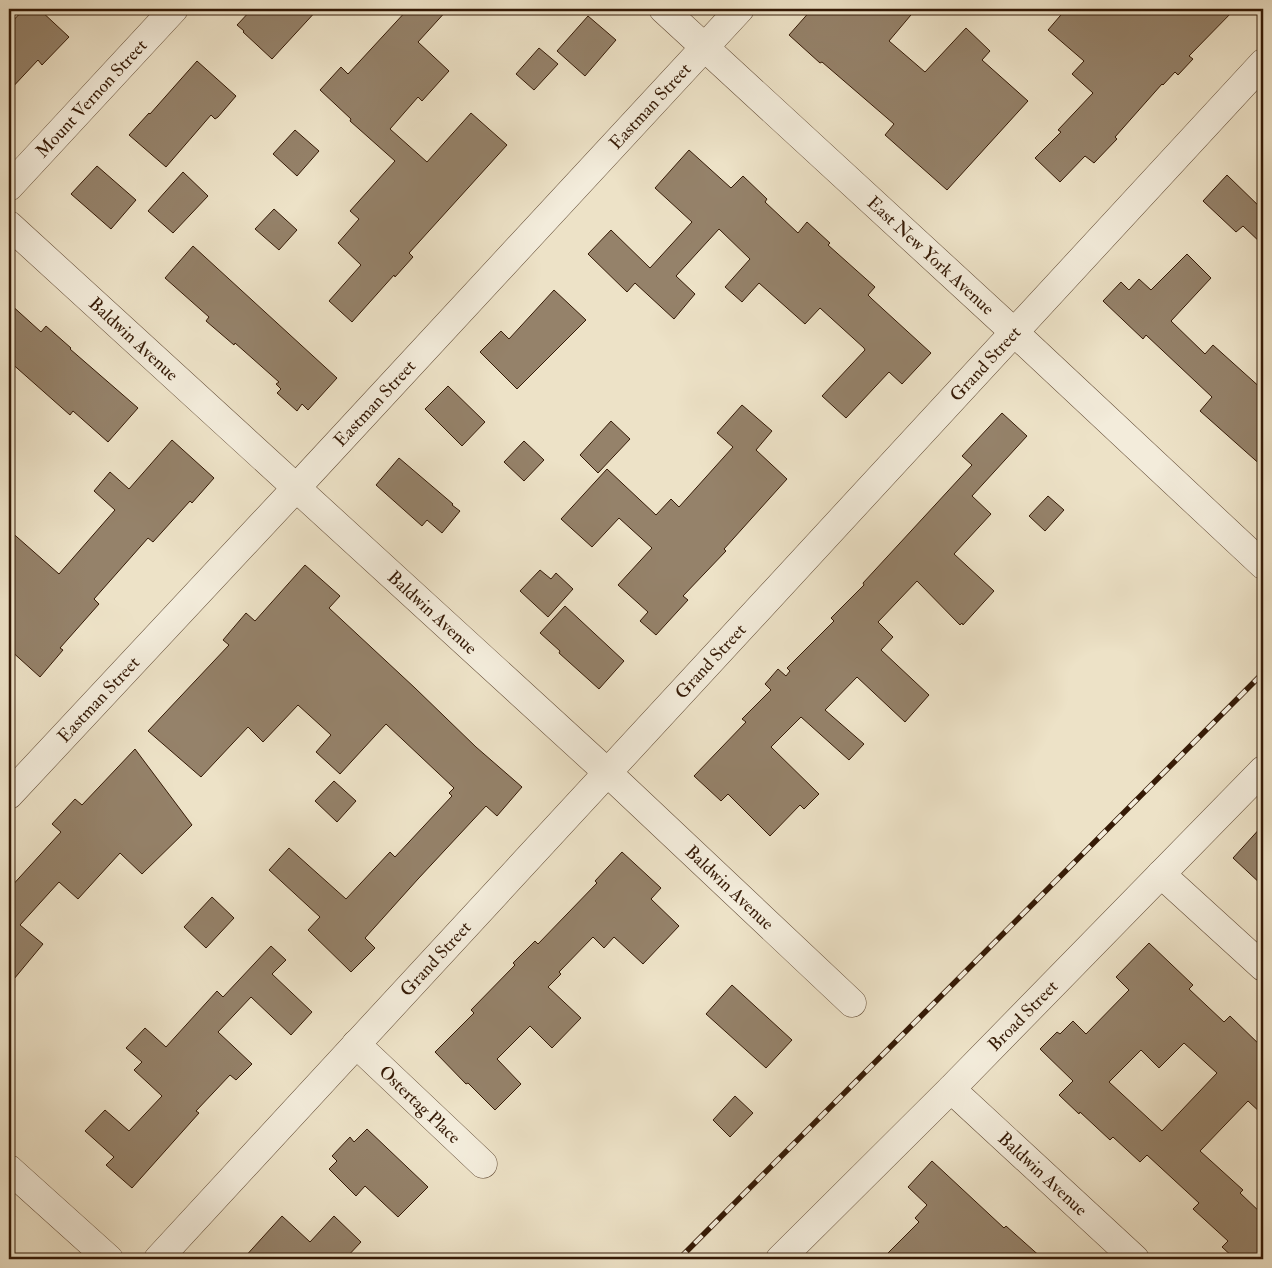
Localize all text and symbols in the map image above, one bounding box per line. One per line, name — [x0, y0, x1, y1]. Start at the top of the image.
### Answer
street label: Mount Vernon Street — [31, 34, 152, 163]
street label: Eastman Street — [604, 58, 696, 155]
street label: East New York Avenue — [862, 192, 999, 321]
street label: Baldwin Avenue — [84, 293, 183, 387]
street label: Grand Street — [945, 321, 1026, 407]
street label: Eastman Street — [329, 355, 421, 452]
street label: Baldwin Avenue — [382, 566, 482, 660]
street label: Grand Street — [670, 619, 751, 704]
street label: Eastman Street — [53, 651, 145, 748]
street label: Baldwin Avenue — [680, 841, 779, 936]
street label: Grand Street — [395, 916, 477, 1001]
street label: Broad Street — [983, 975, 1063, 1056]
street label: Ostertag Place — [374, 1061, 466, 1149]
street label: Baldwin Avenue — [993, 1127, 1092, 1222]

